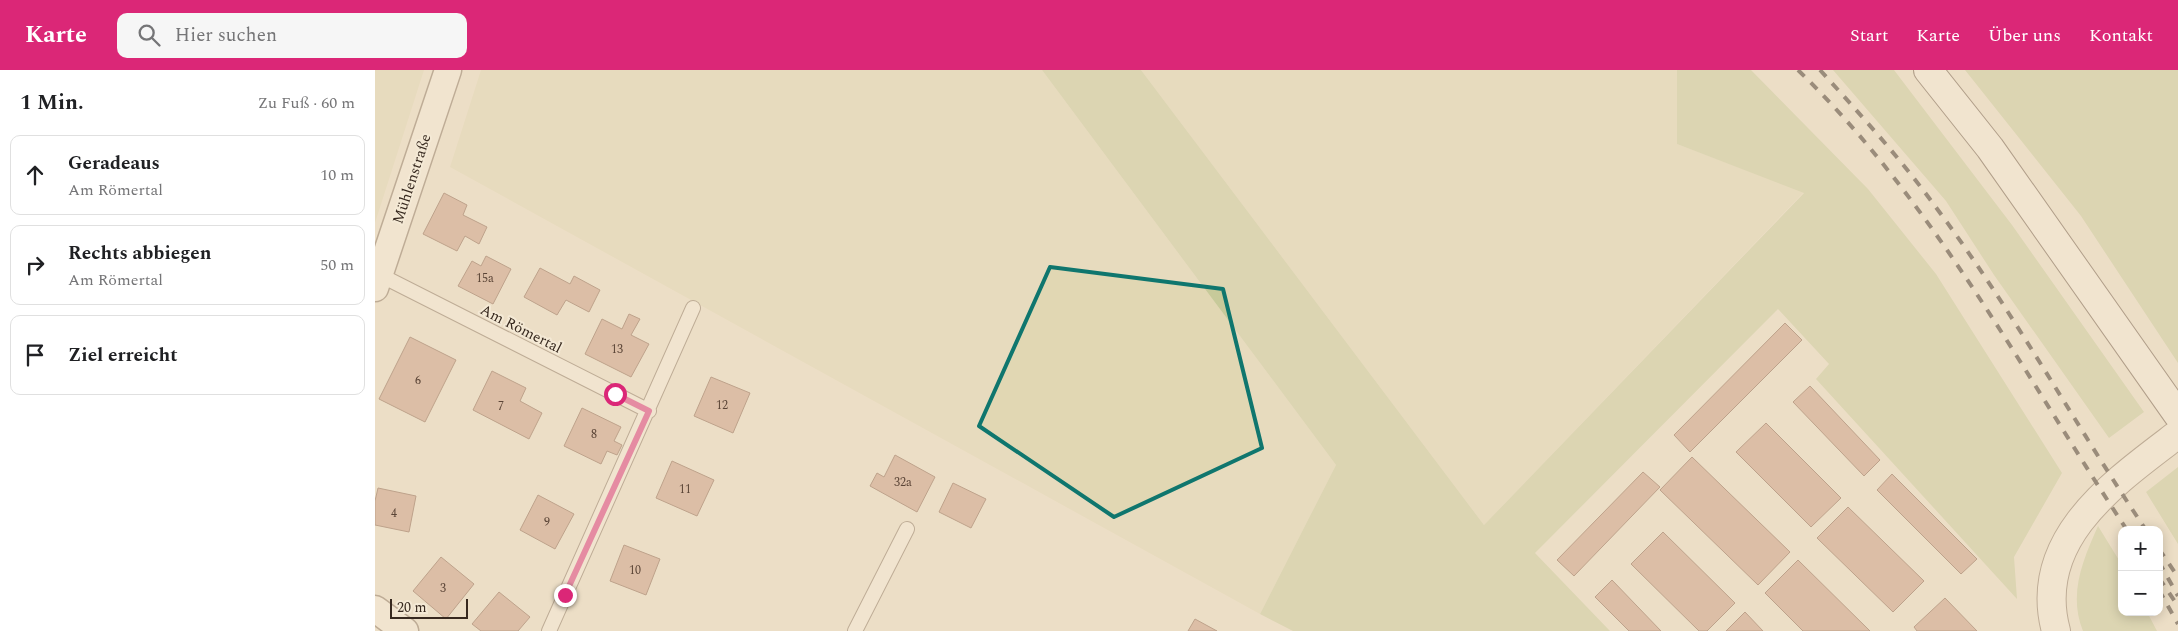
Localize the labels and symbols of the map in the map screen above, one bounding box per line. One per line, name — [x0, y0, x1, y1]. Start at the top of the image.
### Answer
street label: Mühlenstraße — [387, 131, 437, 227]
house number: 15a — [476, 269, 494, 288]
street label: Am Römertal — [476, 299, 566, 359]
house number: 13 — [611, 340, 623, 359]
house number: 6 — [415, 371, 421, 390]
route start — [604, 383, 627, 406]
house number: 12 — [716, 396, 728, 415]
house number: 7 — [498, 397, 504, 416]
house number: 8 — [591, 425, 597, 444]
house number: 32a — [894, 473, 912, 492]
house number: 11 — [679, 480, 691, 499]
house number: 4 — [391, 504, 397, 523]
house number: 9 — [544, 513, 550, 532]
house number: 10 — [629, 561, 641, 580]
house number: 3 — [440, 579, 446, 598]
route end — [554, 584, 577, 607]
scale bar — [390, 596, 467, 619]

